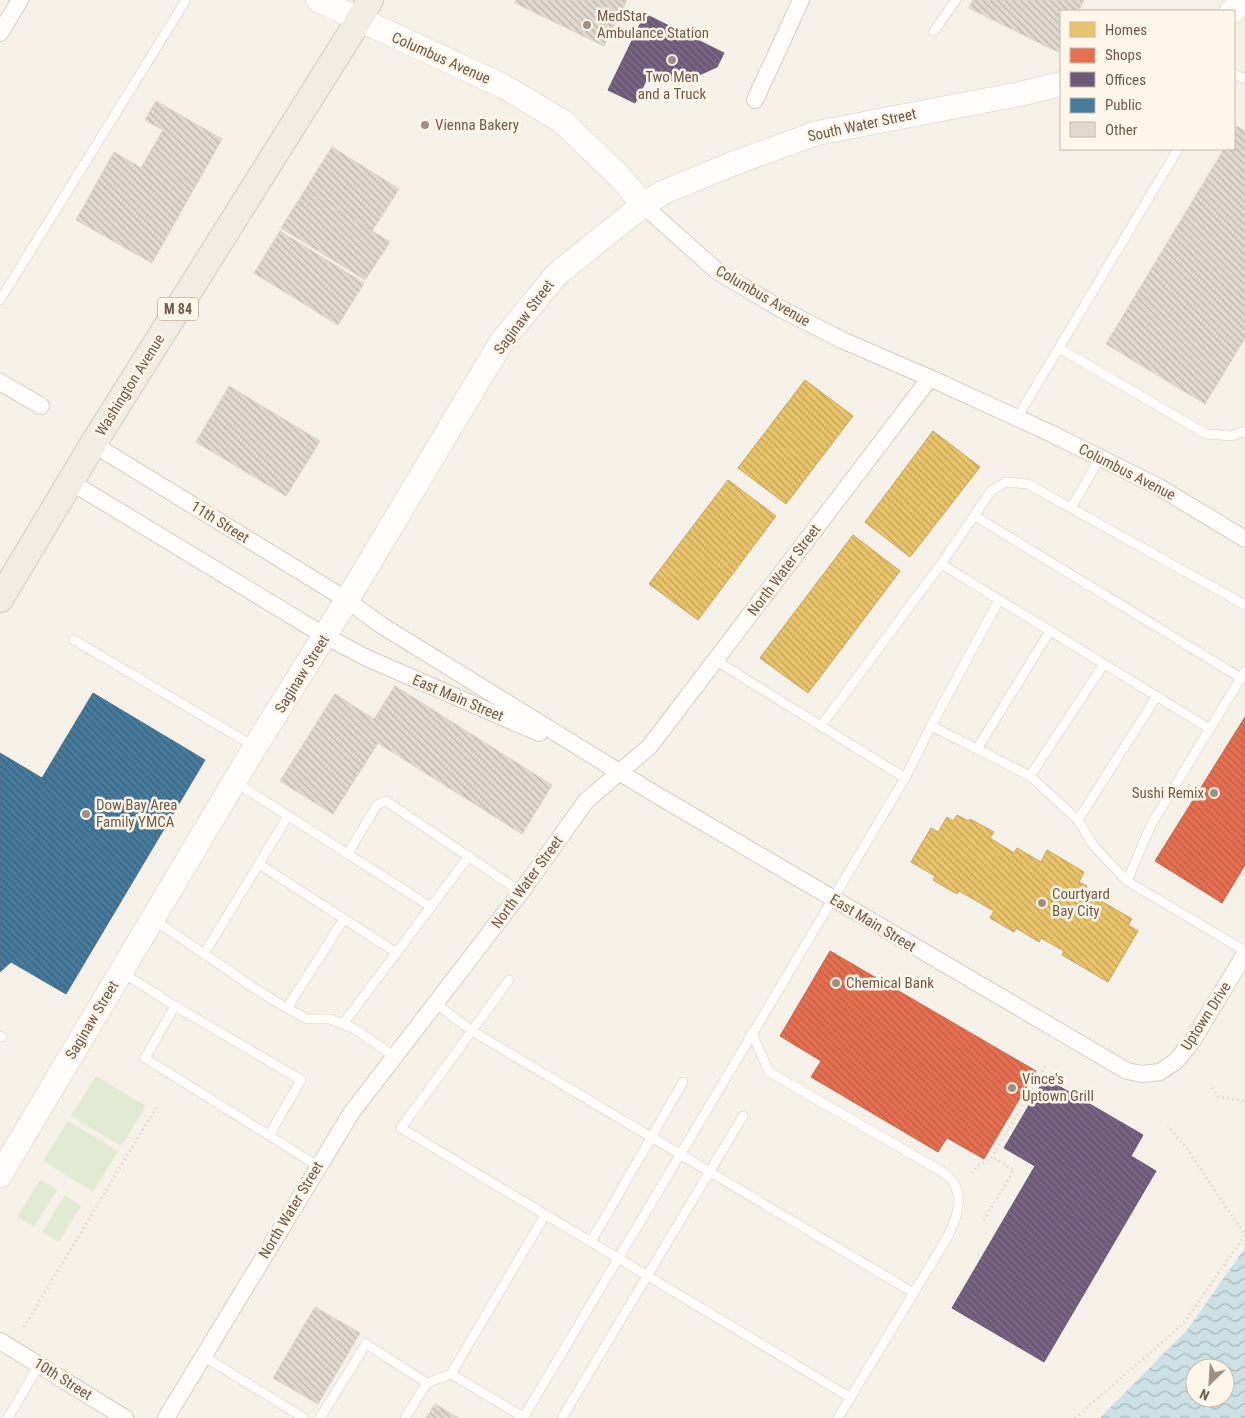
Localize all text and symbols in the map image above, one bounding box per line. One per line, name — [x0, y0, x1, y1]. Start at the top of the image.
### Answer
place label: MedStar Ambulance Station — [597, 7, 709, 42]
legend — [1060, 10, 1235, 150]
marker: MedStar Ambulance Station — [581, 19, 593, 31]
text: Homes — [1105, 21, 1147, 39]
street label: Columbus Avenue — [389, 28, 493, 88]
text: Shops — [1105, 46, 1142, 64]
marker: Two Men and a Truck — [666, 54, 678, 66]
place label: Two Men and a Truck — [638, 68, 706, 103]
text: Offices — [1105, 71, 1146, 89]
text: Public — [1105, 96, 1142, 114]
street label: South Water Street — [806, 105, 918, 145]
place label: Vienna Bakery — [435, 116, 519, 134]
marker: Vienna Bakery — [419, 119, 431, 131]
text: Other — [1105, 121, 1138, 139]
street label: Columbus Avenue — [713, 262, 813, 330]
street label: Saginaw Street — [490, 276, 558, 358]
road number: M 84 — [158, 298, 198, 320]
street label: Washington Avenue — [92, 331, 168, 439]
street label: Columbus Avenue — [1076, 440, 1178, 504]
street label: 11th Street — [188, 497, 252, 547]
street label: North Water Street — [744, 521, 824, 619]
street label: Saginaw Street — [271, 632, 333, 716]
street label: East Main Street — [410, 671, 506, 725]
place label: Sushi Remix — [1132, 784, 1204, 802]
marker: Sushi Remix — [1208, 787, 1220, 799]
place label: Dow Bay Area Family YMCA — [96, 796, 178, 831]
marker: Dow Bay Area Family YMCA — [80, 808, 92, 820]
street label: North Water Street — [487, 832, 567, 932]
place label: Courtyard Bay City — [1052, 885, 1110, 920]
street label: East Main Street — [827, 890, 919, 956]
marker: Courtyard Bay City — [1036, 897, 1048, 909]
place label: Chemical Bank — [846, 974, 934, 992]
street label: Saginaw Street — [61, 977, 123, 1063]
marker: Chemical Bank — [830, 977, 842, 989]
street label: Uptown Drive — [1177, 978, 1235, 1054]
place label: Vince's Uptown Grill — [1022, 1070, 1094, 1105]
marker: Vince's Uptown Grill — [1006, 1082, 1018, 1094]
street label: North Water Street — [255, 1158, 327, 1262]
street label: 10th Street — [31, 1354, 95, 1404]
north arrow — [1185, 1358, 1235, 1408]
text: N — [1197, 1386, 1212, 1404]

